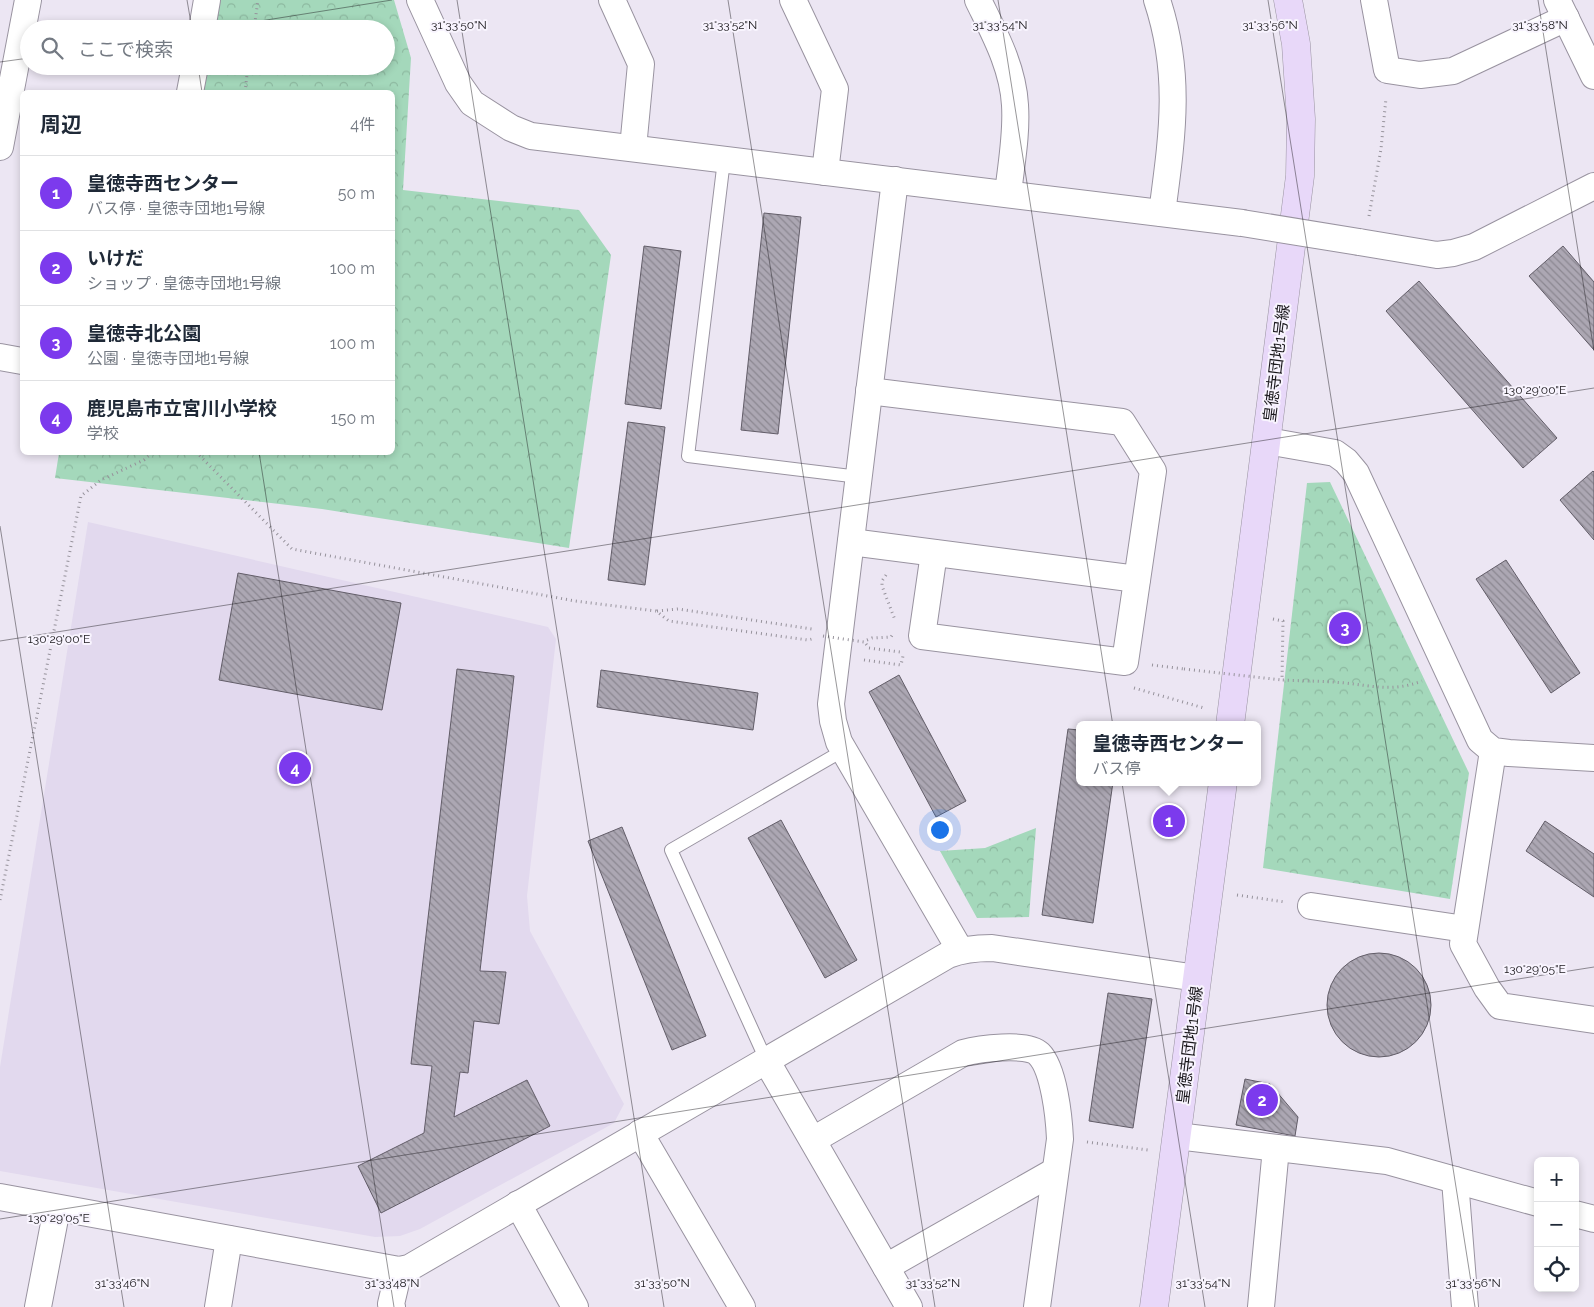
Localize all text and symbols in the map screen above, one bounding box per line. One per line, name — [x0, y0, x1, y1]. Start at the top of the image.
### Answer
text: 31°33'50"N — [431, 18, 487, 32]
text: 31°33'52"N — [703, 18, 757, 32]
text: 31°33'54"N — [973, 18, 1027, 32]
text: 31°33'56"N — [1242, 18, 1298, 32]
text: 31°33'58"N — [1512, 18, 1568, 32]
search box — [20, 20, 395, 75]
icon: search — [38, 34, 66, 62]
text: ここで検索 — [78, 38, 173, 60]
text: 周辺 — [40, 112, 82, 137]
text: 4件 — [350, 115, 375, 134]
text: 皇徳寺西センター — [87, 172, 239, 194]
text: 1 — [52, 184, 60, 203]
text: 50 m — [338, 184, 375, 203]
text: バス停 · 皇徳寺団地1号線 — [87, 199, 265, 218]
text: いけだ — [87, 247, 144, 269]
text: 2 — [51, 259, 61, 278]
text: 100 m — [330, 259, 375, 278]
text: ショップ · 皇徳寺団地1号線 — [87, 274, 281, 293]
street label: 皇徳寺団地1号線 — [1260, 303, 1293, 423]
text: 皇徳寺北公園 — [87, 322, 201, 344]
text: 3 — [52, 334, 60, 353]
text: 100 m — [330, 334, 375, 353]
text: 公園 · 皇徳寺団地1号線 — [87, 349, 249, 368]
text: 130°29'00"E — [1504, 383, 1566, 397]
text: 鹿児島市立宮川小学校 — [87, 397, 277, 419]
text: 4 — [51, 409, 61, 428]
text: 150 m — [331, 409, 375, 428]
text: 学校 — [87, 424, 119, 443]
pin: 3 — [1329, 609, 1361, 647]
text: 130°29'00"E — [28, 632, 90, 646]
popup — [1076, 721, 1261, 786]
text: 皇徳寺西センター — [1092, 732, 1245, 754]
pin: 4 — [279, 749, 311, 787]
text: バス停 — [1092, 759, 1141, 778]
pin: 1 — [1153, 802, 1185, 840]
your location — [927, 817, 953, 843]
text: 130°29'05"E — [1504, 962, 1566, 976]
street label: 皇徳寺団地1号線 — [1173, 985, 1206, 1105]
pin: 2 — [1246, 1081, 1278, 1119]
map controls — [1534, 1157, 1579, 1292]
button: + — [1534, 1157, 1579, 1202]
button: − — [1534, 1202, 1579, 1247]
text: 130°29'05"E — [28, 1211, 90, 1225]
button: locate — [1534, 1247, 1579, 1292]
text: 31°33'46"N — [94, 1276, 150, 1290]
text: 31°33'48"N — [365, 1276, 419, 1290]
text: 31°33'50"N — [634, 1276, 690, 1290]
text: 31°33'52"N — [906, 1276, 960, 1290]
text: 31°33'54"N — [1176, 1276, 1230, 1290]
text: 31°33'56"N — [1445, 1276, 1501, 1290]

